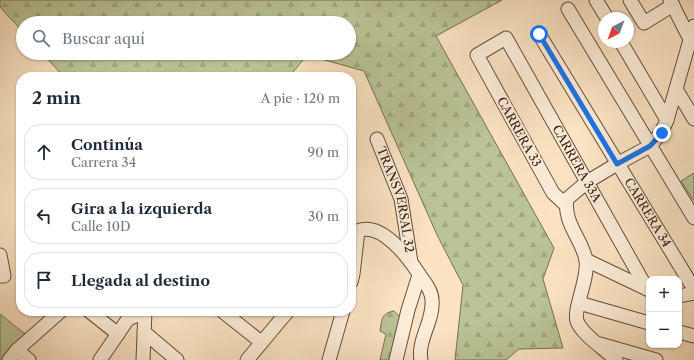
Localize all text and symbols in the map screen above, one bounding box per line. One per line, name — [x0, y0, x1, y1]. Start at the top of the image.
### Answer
north arrow — [598, 12, 634, 48]
search box — [16, 16, 356, 60]
route start — [530, 25, 548, 43]
icon: search — [30, 27, 52, 49]
text: Buscar aquí — [62, 29, 145, 48]
text: 2 min — [32, 88, 81, 108]
text: A pie · 120 m — [261, 90, 340, 106]
street label: CARRERA 33 — [494, 94, 545, 169]
street label: CARRERA 33A — [549, 122, 605, 206]
route end — [653, 124, 671, 142]
text: Continúa — [71, 135, 143, 154]
icon: ahead — [33, 141, 55, 163]
text: 90 m — [308, 144, 339, 160]
street label: TRANSVERSAL 32 — [374, 145, 417, 254]
text: Carrera 34 — [71, 154, 136, 170]
street label: CARRERA 34 — [621, 175, 675, 250]
text: Gira a la izquierda — [71, 199, 212, 218]
icon: left — [33, 205, 55, 227]
text: 30 m — [308, 208, 339, 224]
text: Calle 10D — [71, 218, 131, 234]
icon: arrive — [33, 269, 55, 291]
text: Llegada al destino — [71, 271, 210, 290]
map controls — [646, 276, 682, 348]
button: + — [646, 276, 682, 312]
button: − — [646, 312, 682, 348]

